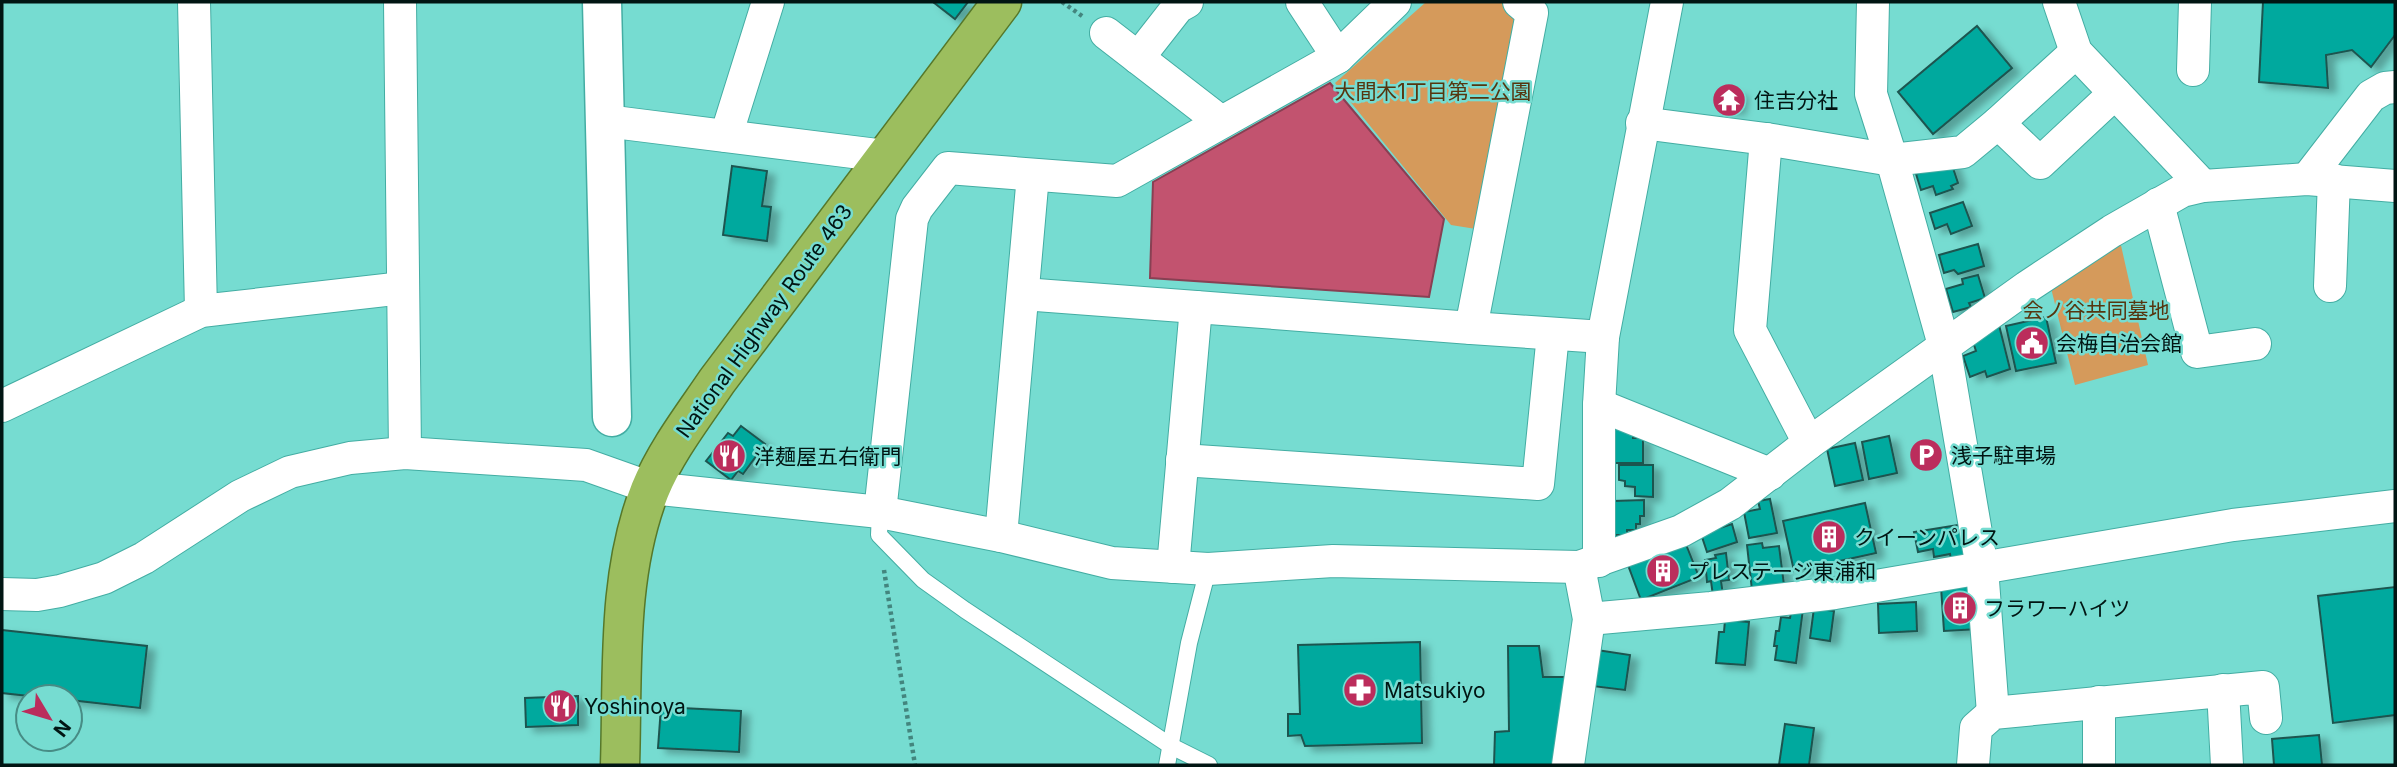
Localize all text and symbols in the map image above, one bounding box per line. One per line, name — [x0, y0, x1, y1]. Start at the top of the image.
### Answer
park label: 大間木1丁目第二公園 — [1334, 79, 1532, 104]
temple icon: 住吉分社 — [1710, 81, 1748, 119]
place label: 住吉分社 — [1754, 88, 1838, 113]
street label: National Highway Route 463 — [671, 199, 857, 443]
park label: 会ノ谷共同墓地 — [2023, 298, 2170, 323]
public building icon: 会梅自治会館 — [2013, 324, 2051, 362]
place label: 会梅自治会館 — [2056, 331, 2182, 356]
parking icon: 浅子駐車場 — [1907, 436, 1945, 474]
restaurant icon: 洋麺屋五右衛門 — [710, 437, 748, 475]
place label: 浅子駐車場 — [1951, 443, 2056, 468]
place label: 洋麺屋五右衛門 — [754, 444, 901, 469]
building icon: クイーンパレス — [1810, 518, 1848, 556]
place label: クイーンパレス — [1854, 525, 2000, 550]
building icon: プレステージ東浦和 — [1644, 552, 1682, 590]
place label: プレステージ東浦和 — [1688, 559, 1877, 584]
building icon: フラワーハイツ — [1941, 589, 1979, 627]
place label: フラワーハイツ — [1984, 596, 2130, 621]
pharmacy icon: Matsukiyo — [1341, 671, 1379, 709]
place label: Matsukiyo — [1384, 678, 1486, 703]
north arrow — [14, 683, 84, 753]
restaurant icon: Yoshinoya — [541, 687, 579, 725]
place label: Yoshinoya — [584, 694, 686, 719]
text: N — [48, 715, 76, 741]

